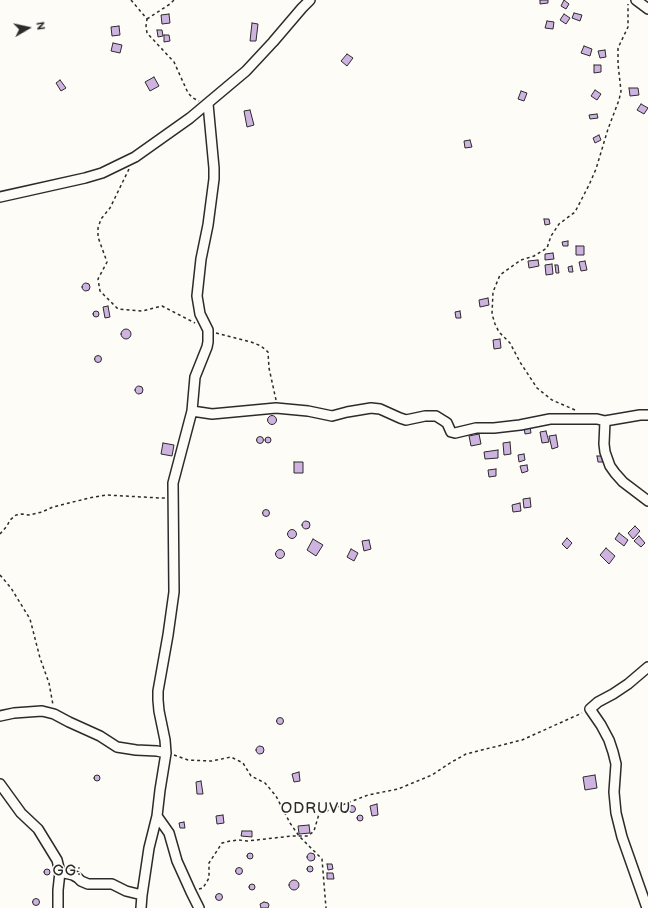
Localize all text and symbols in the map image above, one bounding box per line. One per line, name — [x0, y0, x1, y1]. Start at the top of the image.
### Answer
north arrow — [8, 8, 48, 48]
text: N — [33, 21, 47, 31]
district label: ODRUVU — [281, 800, 351, 818]
district label: GG: — [53, 862, 81, 880]

